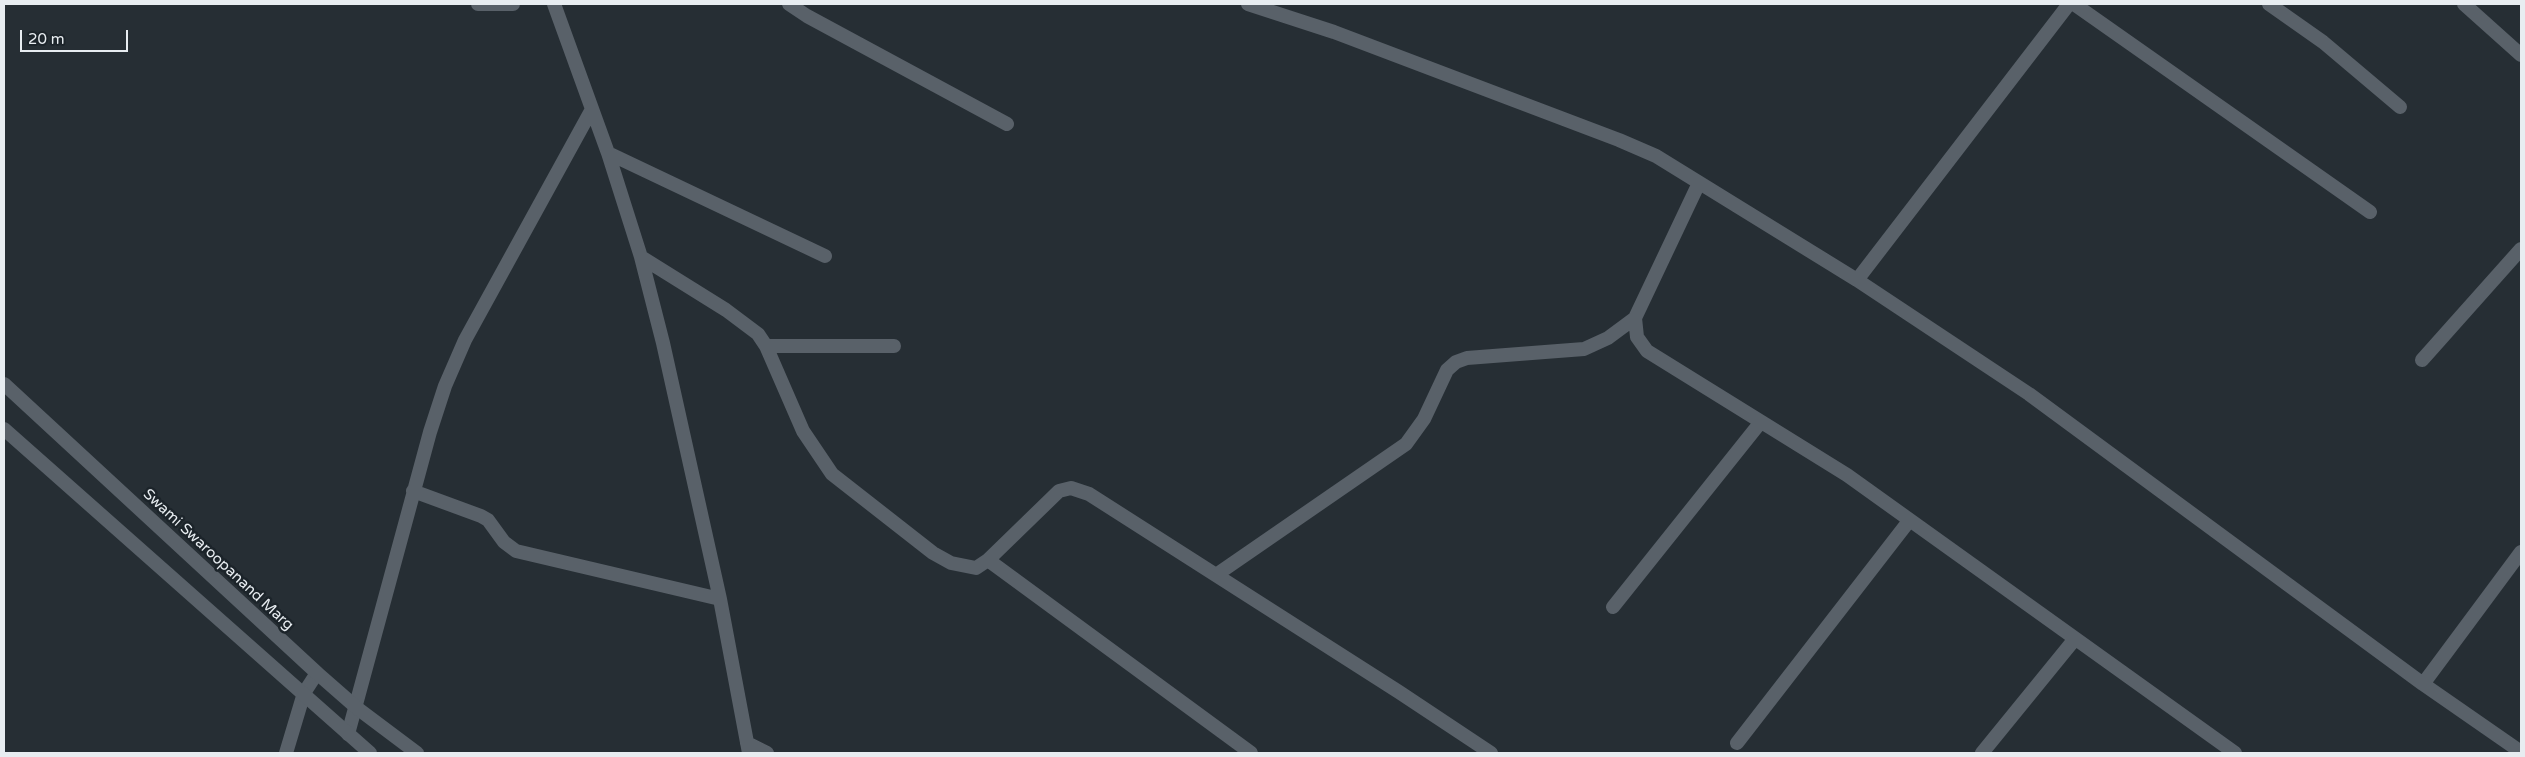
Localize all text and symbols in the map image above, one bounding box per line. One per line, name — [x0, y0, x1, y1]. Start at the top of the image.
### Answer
scale bar — [22, 20, 130, 52]
text: 20 m — [28, 30, 65, 48]
street label: Swami Swaroopanand Marg — [139, 486, 297, 634]

